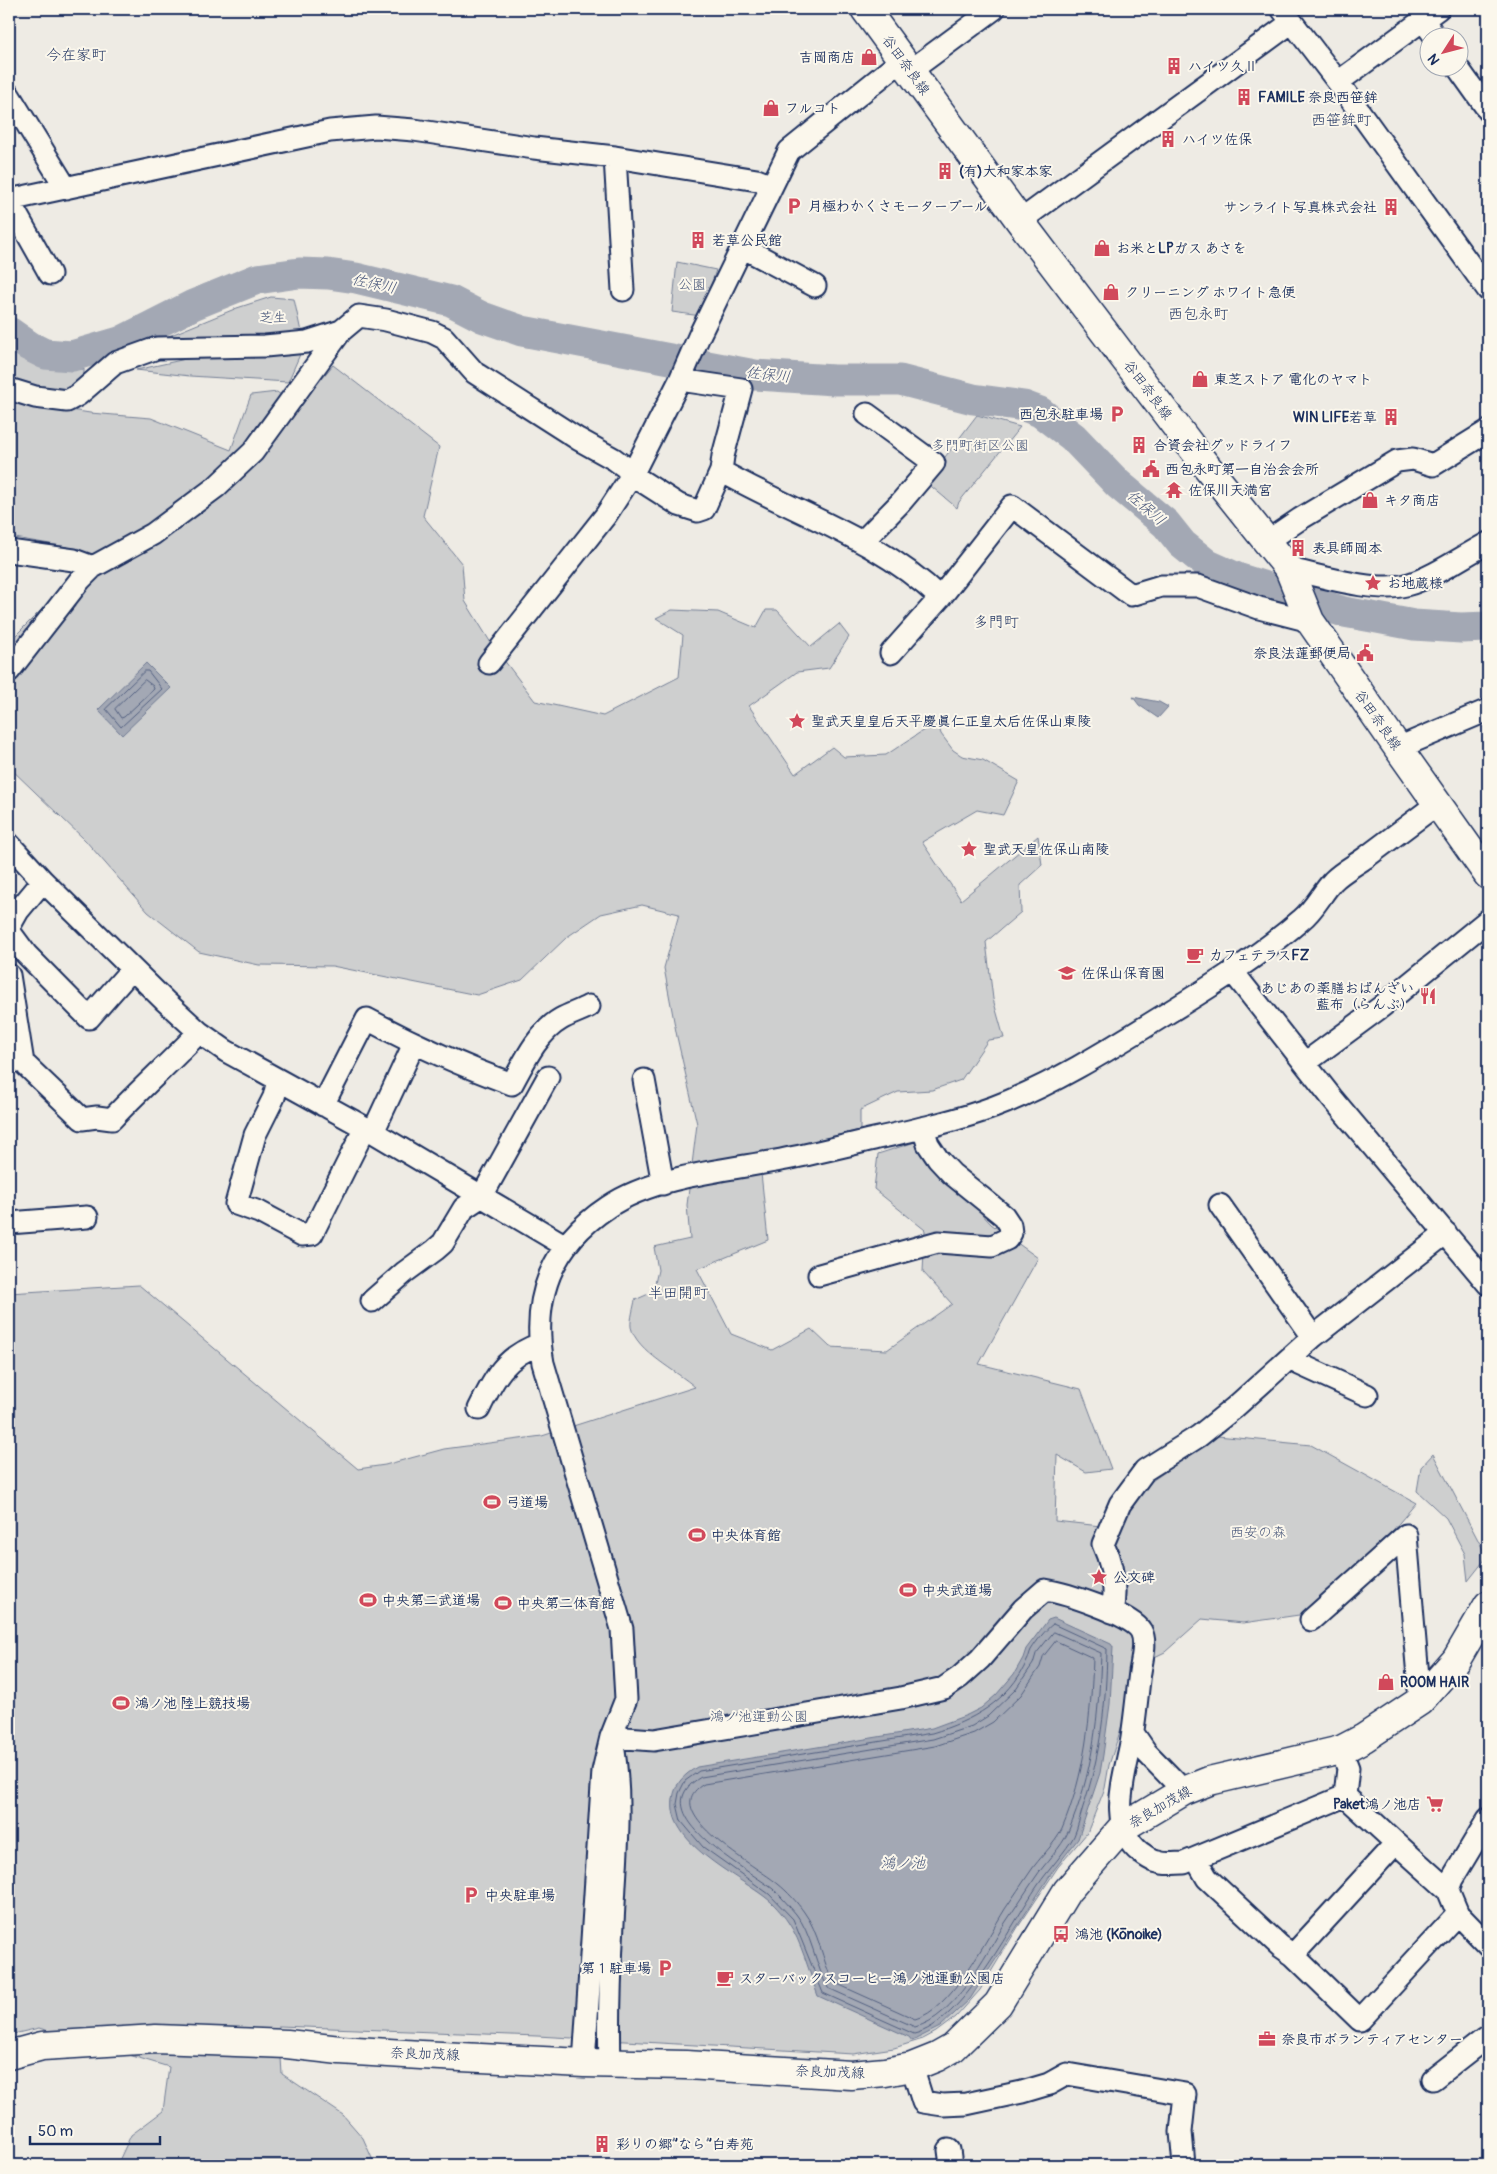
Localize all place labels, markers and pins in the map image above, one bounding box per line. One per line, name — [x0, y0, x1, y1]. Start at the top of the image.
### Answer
shop icon: 吉岡商店 — [859, 47, 879, 67]
place label: 吉岡商店 — [799, 49, 855, 66]
building icon: ハイツ久Ⅱ — [1164, 56, 1184, 76]
place label: ハイツ久Ⅱ — [1188, 58, 1258, 75]
building icon: FAMILE 奈良西笹鉾 — [1234, 87, 1254, 107]
place label: FAMILE 奈良西笹鉾 — [1258, 89, 1378, 106]
shop icon: フルコト — [761, 98, 781, 118]
place label: フルコト — [785, 100, 841, 117]
building icon: ハイツ佐保 — [1158, 129, 1178, 149]
place label: ハイツ佐保 — [1182, 131, 1252, 148]
building icon: (有)大和家本家 — [935, 161, 955, 181]
place label: (有)大和家本家 — [959, 163, 1052, 180]
parking icon: 月極わかくさモータープール — [784, 196, 804, 216]
building icon: サンライト写真株式会社 — [1381, 197, 1401, 217]
place label: 月極わかくさモータープール — [808, 198, 988, 215]
place label: サンライト写真株式会社 — [1223, 199, 1377, 216]
building icon: 若草公民館 — [688, 230, 708, 250]
place label: 若草公民館 — [712, 232, 782, 249]
shop icon: お米とLPガス あさを — [1092, 238, 1112, 258]
place label: お米とLPガス あさを — [1116, 240, 1247, 257]
shop icon: クリーニング ホワイト急便 — [1101, 282, 1121, 302]
place label: クリーニング ホワイト急便 — [1125, 284, 1296, 301]
shop icon: 東芝ストア 電化のヤマト — [1190, 369, 1210, 389]
place label: 東芝ストア 電化のヤマト — [1214, 371, 1372, 388]
parking icon: 西包永駐車場 — [1107, 404, 1127, 424]
place label: 西包永駐車場 — [1019, 406, 1103, 423]
building icon: WIN LIFE若草 — [1381, 407, 1401, 427]
place label: WIN LIFE若草 — [1293, 409, 1377, 426]
building icon: 合資会社グッドライフ — [1129, 435, 1149, 455]
place label: 合資会社グッドライフ — [1153, 437, 1292, 454]
public building icon: 西包永町第一自治会会所 — [1141, 459, 1161, 479]
place label: 西包永町第一自治会会所 — [1165, 461, 1319, 478]
temple icon: 佐保川天満宮 — [1164, 480, 1184, 500]
place label: 佐保川天満宮 — [1188, 482, 1272, 499]
shop icon: キタ商店 — [1360, 490, 1380, 510]
place label: キタ商店 — [1384, 492, 1440, 509]
building icon: 表具師岡本 — [1288, 538, 1308, 558]
place label: 表具師岡本 — [1312, 540, 1382, 557]
place icon: お地蔵様 — [1363, 573, 1383, 593]
place label: お地蔵様 — [1387, 575, 1443, 592]
public building icon: 奈良法蓮郵便局 — [1355, 643, 1375, 663]
place label: 奈良法蓮郵便局 — [1253, 645, 1351, 662]
place icon: 聖武天皇皇后天平慶眞仁正皇太后佐保山東陵 — [787, 711, 807, 731]
place label: 聖武天皇皇后天平慶眞仁正皇太后佐保山東陵 — [811, 713, 1091, 730]
place icon: 聖武天皇佐保山南陵 — [959, 839, 979, 859]
place label: 聖武天皇佐保山南陵 — [983, 841, 1109, 858]
cafe icon: カフェテラスFZ — [1185, 945, 1205, 965]
place label: カフェテラスFZ — [1209, 947, 1310, 964]
school or university icon: 佐保山保育園 — [1057, 963, 1077, 983]
place label: 佐保山保育園 — [1081, 965, 1165, 982]
place label: あじあの薬膳おばんざい 藍布（らんぷ） — [1261, 980, 1414, 1013]
restaurant icon: あじあの薬膳おばんざい 藍布（らんぷ） — [1418, 986, 1438, 1006]
sports icon: 弓道場 — [482, 1492, 502, 1512]
place label: 弓道場 — [506, 1494, 548, 1511]
sports icon: 中央体育館 — [687, 1525, 707, 1545]
place label: 中央体育館 — [711, 1527, 781, 1544]
place icon: 公文碑 — [1089, 1567, 1109, 1587]
place label: 公文碑 — [1113, 1569, 1155, 1586]
sports icon: 中央武道場 — [898, 1580, 918, 1600]
place label: 中央武道場 — [922, 1582, 992, 1599]
sports icon: 中央第二武道場 — [358, 1590, 378, 1610]
place label: 中央第二武道場 — [382, 1592, 480, 1609]
sports icon: 中央第二体育館 — [493, 1593, 513, 1613]
place label: 中央第二体育館 — [517, 1595, 615, 1612]
shop icon: ROOM HAIR — [1376, 1672, 1396, 1692]
place label: ROOM HAIR — [1400, 1674, 1469, 1691]
sports icon: 鴻ノ池 陸上競技場 — [111, 1693, 131, 1713]
place label: 鴻ノ池 陸上競技場 — [135, 1695, 250, 1712]
supermarket icon: Paket鴻ノ池店 — [1425, 1794, 1445, 1814]
place label: Paket鴻ノ池店 — [1333, 1796, 1421, 1813]
parking icon: 中央駐車場 — [461, 1885, 481, 1905]
place label: 中央駐車場 — [485, 1887, 555, 1904]
bus stop icon: 鴻池 (Kōnoike) — [1051, 1924, 1071, 1944]
place label: 鴻池 (Kōnoike) — [1075, 1926, 1162, 1943]
parking icon: 第１駐車場 — [655, 1958, 675, 1978]
place label: 第１駐車場 — [581, 1960, 651, 1977]
cafe icon: スターバックスコーヒー鴻ノ池運動公園店 — [715, 1968, 735, 1988]
place label: スターバックスコーヒー鴻ノ池運動公園店 — [739, 1970, 1005, 1987]
office icon: 奈良市ボランティアセンター — [1257, 2029, 1277, 2049]
place label: 奈良市ボランティアセンター — [1281, 2031, 1463, 2048]
building icon: 彩りの郷”なら”白寿苑 — [592, 2134, 612, 2154]
place label: 彩りの郷”なら”白寿苑 — [616, 2136, 754, 2153]

